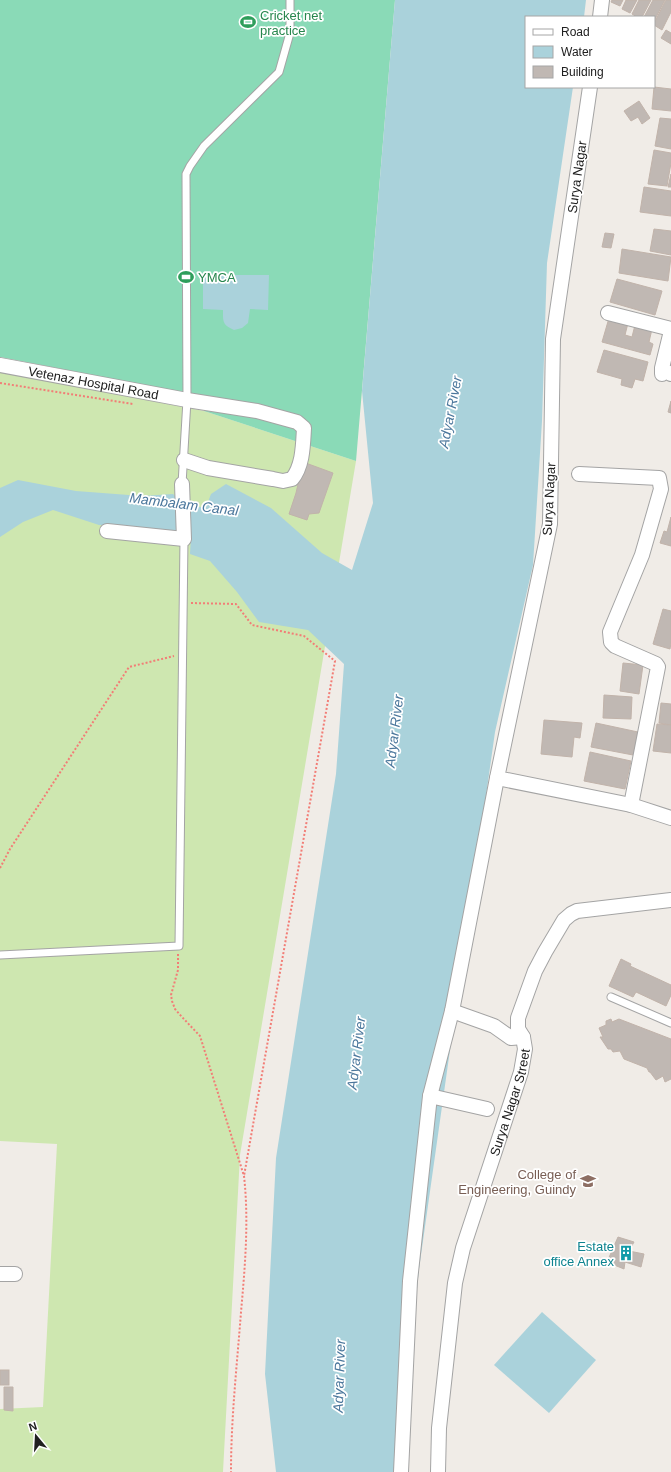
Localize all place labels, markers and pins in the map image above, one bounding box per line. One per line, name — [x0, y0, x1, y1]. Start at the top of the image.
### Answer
place label: Cricket net practice — [260, 8, 323, 38]
sports icon: Cricket net practice — [239, 13, 257, 31]
sports icon: YMCA — [177, 268, 195, 286]
place label: YMCA — [198, 270, 236, 285]
place label: College of Engineering, Guindy — [458, 1167, 576, 1197]
school or university icon: College of Engineering, Guindy — [579, 1172, 597, 1190]
place label: Estate office Annex — [543, 1239, 614, 1269]
building icon: Estate office Annex — [617, 1244, 635, 1262]

